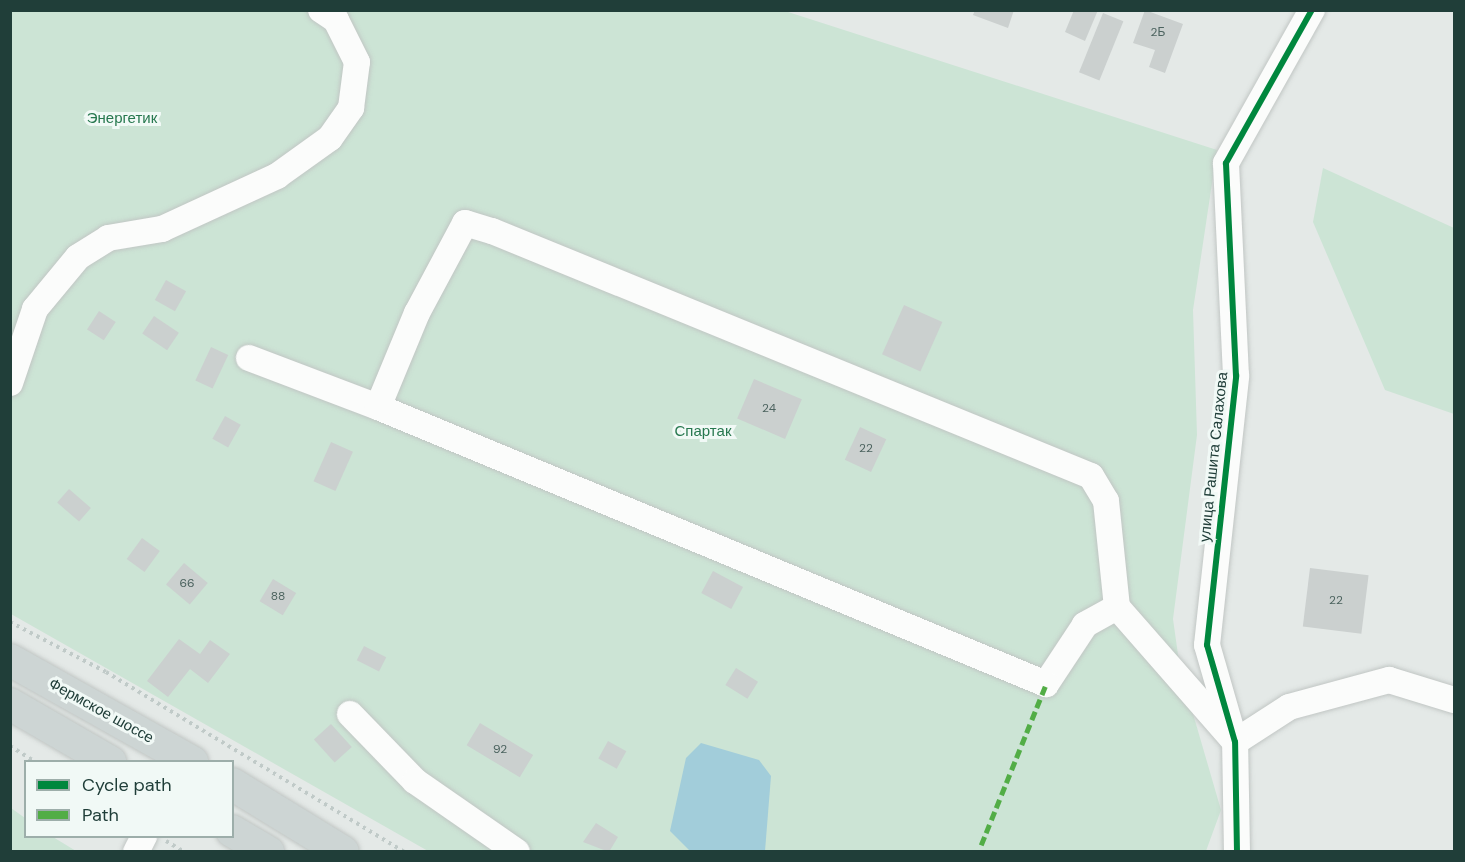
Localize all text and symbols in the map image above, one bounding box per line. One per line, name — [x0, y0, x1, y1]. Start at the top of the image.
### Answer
house number: 2Б — [1151, 26, 1165, 40]
park label: Энергетик — [87, 110, 157, 128]
street label: улица Рашита Салахова — [1196, 371, 1232, 543]
house number: 24 — [762, 402, 776, 416]
park label: Спартак — [675, 423, 731, 441]
house number: 22 — [859, 442, 873, 456]
house number: 66 — [179, 577, 195, 591]
house number: 88 — [271, 590, 285, 604]
house number: 22 — [1329, 594, 1343, 608]
street label: Фермское шоссе — [45, 675, 157, 747]
house number: 92 — [493, 743, 507, 757]
legend — [24, 760, 234, 838]
text: Cycle path — [82, 773, 172, 797]
text: Path — [82, 803, 119, 827]

